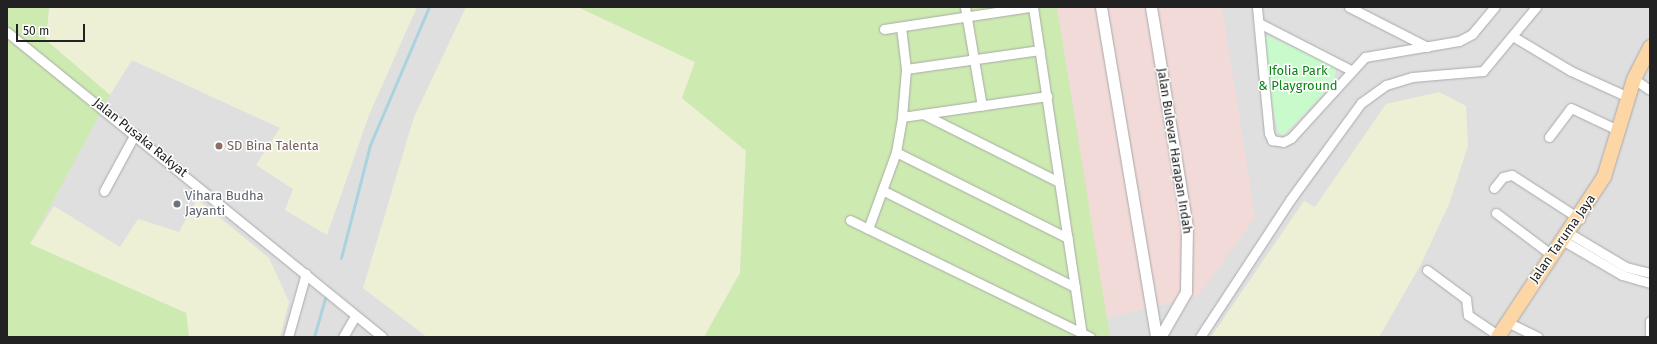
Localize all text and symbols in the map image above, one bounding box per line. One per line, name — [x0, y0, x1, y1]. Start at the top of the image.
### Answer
scale bar — [18, 16, 87, 42]
text: 50 m — [23, 24, 49, 38]
park label: Ifolia Park & Playground — [1258, 64, 1338, 95]
street label: Jalan Bulevar Harapan Indah — [1153, 67, 1195, 235]
street label: Jalan Pusaka Rakyat — [90, 95, 190, 181]
place label: SD Bina Talenta — [227, 138, 319, 154]
marker: SD Bina Talenta — [214, 141, 224, 151]
place label: Vihara Budha Jayanti — [185, 189, 264, 220]
street label: Jalan Taruma Jaya — [1527, 192, 1599, 286]
marker: Vihara Budha Jayanti — [172, 199, 182, 209]

